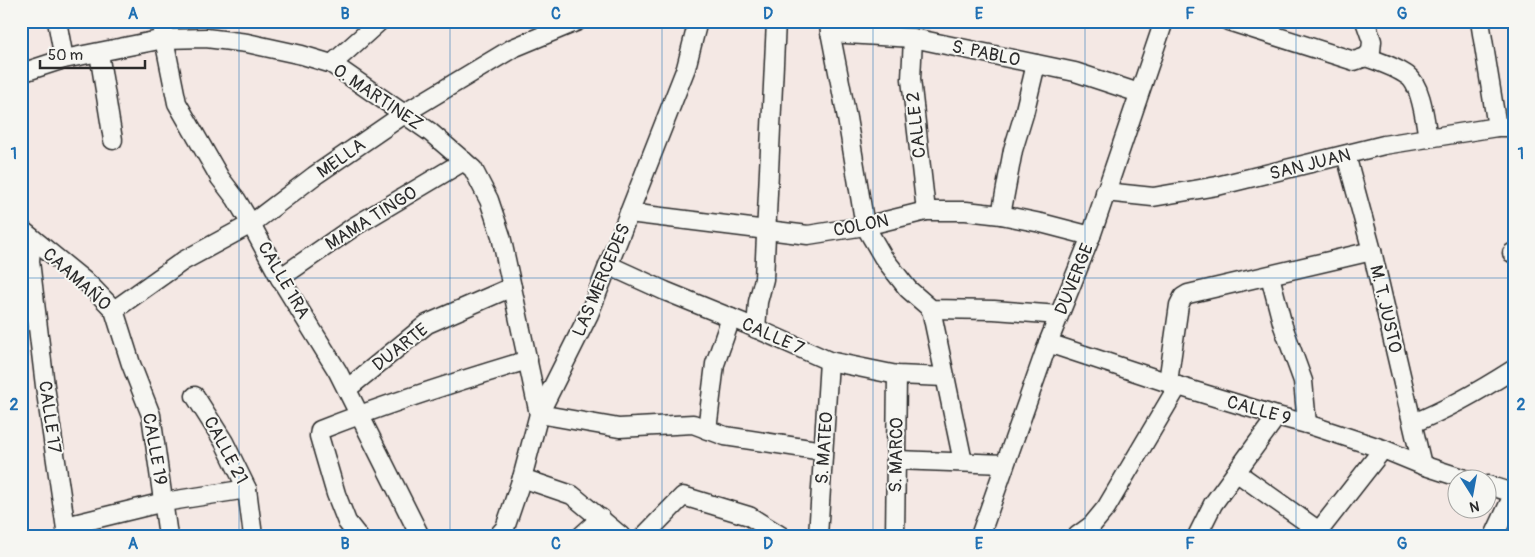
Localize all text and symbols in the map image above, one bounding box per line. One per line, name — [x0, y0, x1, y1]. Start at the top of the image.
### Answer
text: A — [128, 4, 139, 24]
text: B — [340, 4, 350, 24]
text: C — [551, 4, 561, 24]
text: D — [763, 4, 773, 24]
text: E — [975, 4, 984, 24]
text: F — [1185, 4, 1195, 24]
text: G — [1397, 4, 1408, 24]
street label: S. PABLO — [950, 35, 1022, 72]
scale bar — [40, 38, 145, 70]
text: 50 m — [48, 46, 83, 65]
street label: O. MARTINEZ — [329, 59, 427, 136]
street label: CALLE 2 — [902, 91, 931, 159]
street label: MELLA — [312, 133, 370, 183]
street label: SAN JUAN — [1267, 143, 1353, 186]
text: 1 — [11, 144, 17, 164]
text: 1 — [1518, 144, 1524, 164]
street label: MAMA TINGO — [321, 181, 421, 256]
street label: COLON — [832, 209, 891, 242]
street label: LAS MERCEDES — [567, 220, 636, 340]
street label: CALLE 1RA — [252, 237, 315, 323]
street label: DUVERGE — [1050, 240, 1099, 318]
street label: CAAMAÑO — [38, 243, 115, 316]
street label: M. T. JUSTO — [1364, 263, 1407, 355]
street label: CALLE 7 — [738, 313, 808, 361]
street label: DUARTE — [368, 318, 433, 376]
street label: CALLE 17 — [33, 379, 66, 455]
street label: CALLE 9 — [1224, 390, 1294, 431]
text: 2 — [10, 395, 19, 415]
text: 2 — [1517, 395, 1526, 415]
street label: CALLE 19 — [137, 411, 172, 487]
street label: S. MATEO — [811, 411, 838, 485]
street label: CALLE 21 — [198, 412, 253, 488]
street label: S. MARCO — [884, 417, 909, 493]
north arrow — [1448, 470, 1498, 520]
text: N — [1468, 497, 1481, 516]
text: A — [128, 534, 139, 554]
text: B — [340, 534, 350, 554]
text: C — [551, 534, 561, 554]
text: D — [763, 534, 773, 554]
text: E — [975, 534, 984, 554]
text: F — [1185, 534, 1195, 554]
text: G — [1397, 534, 1408, 554]

